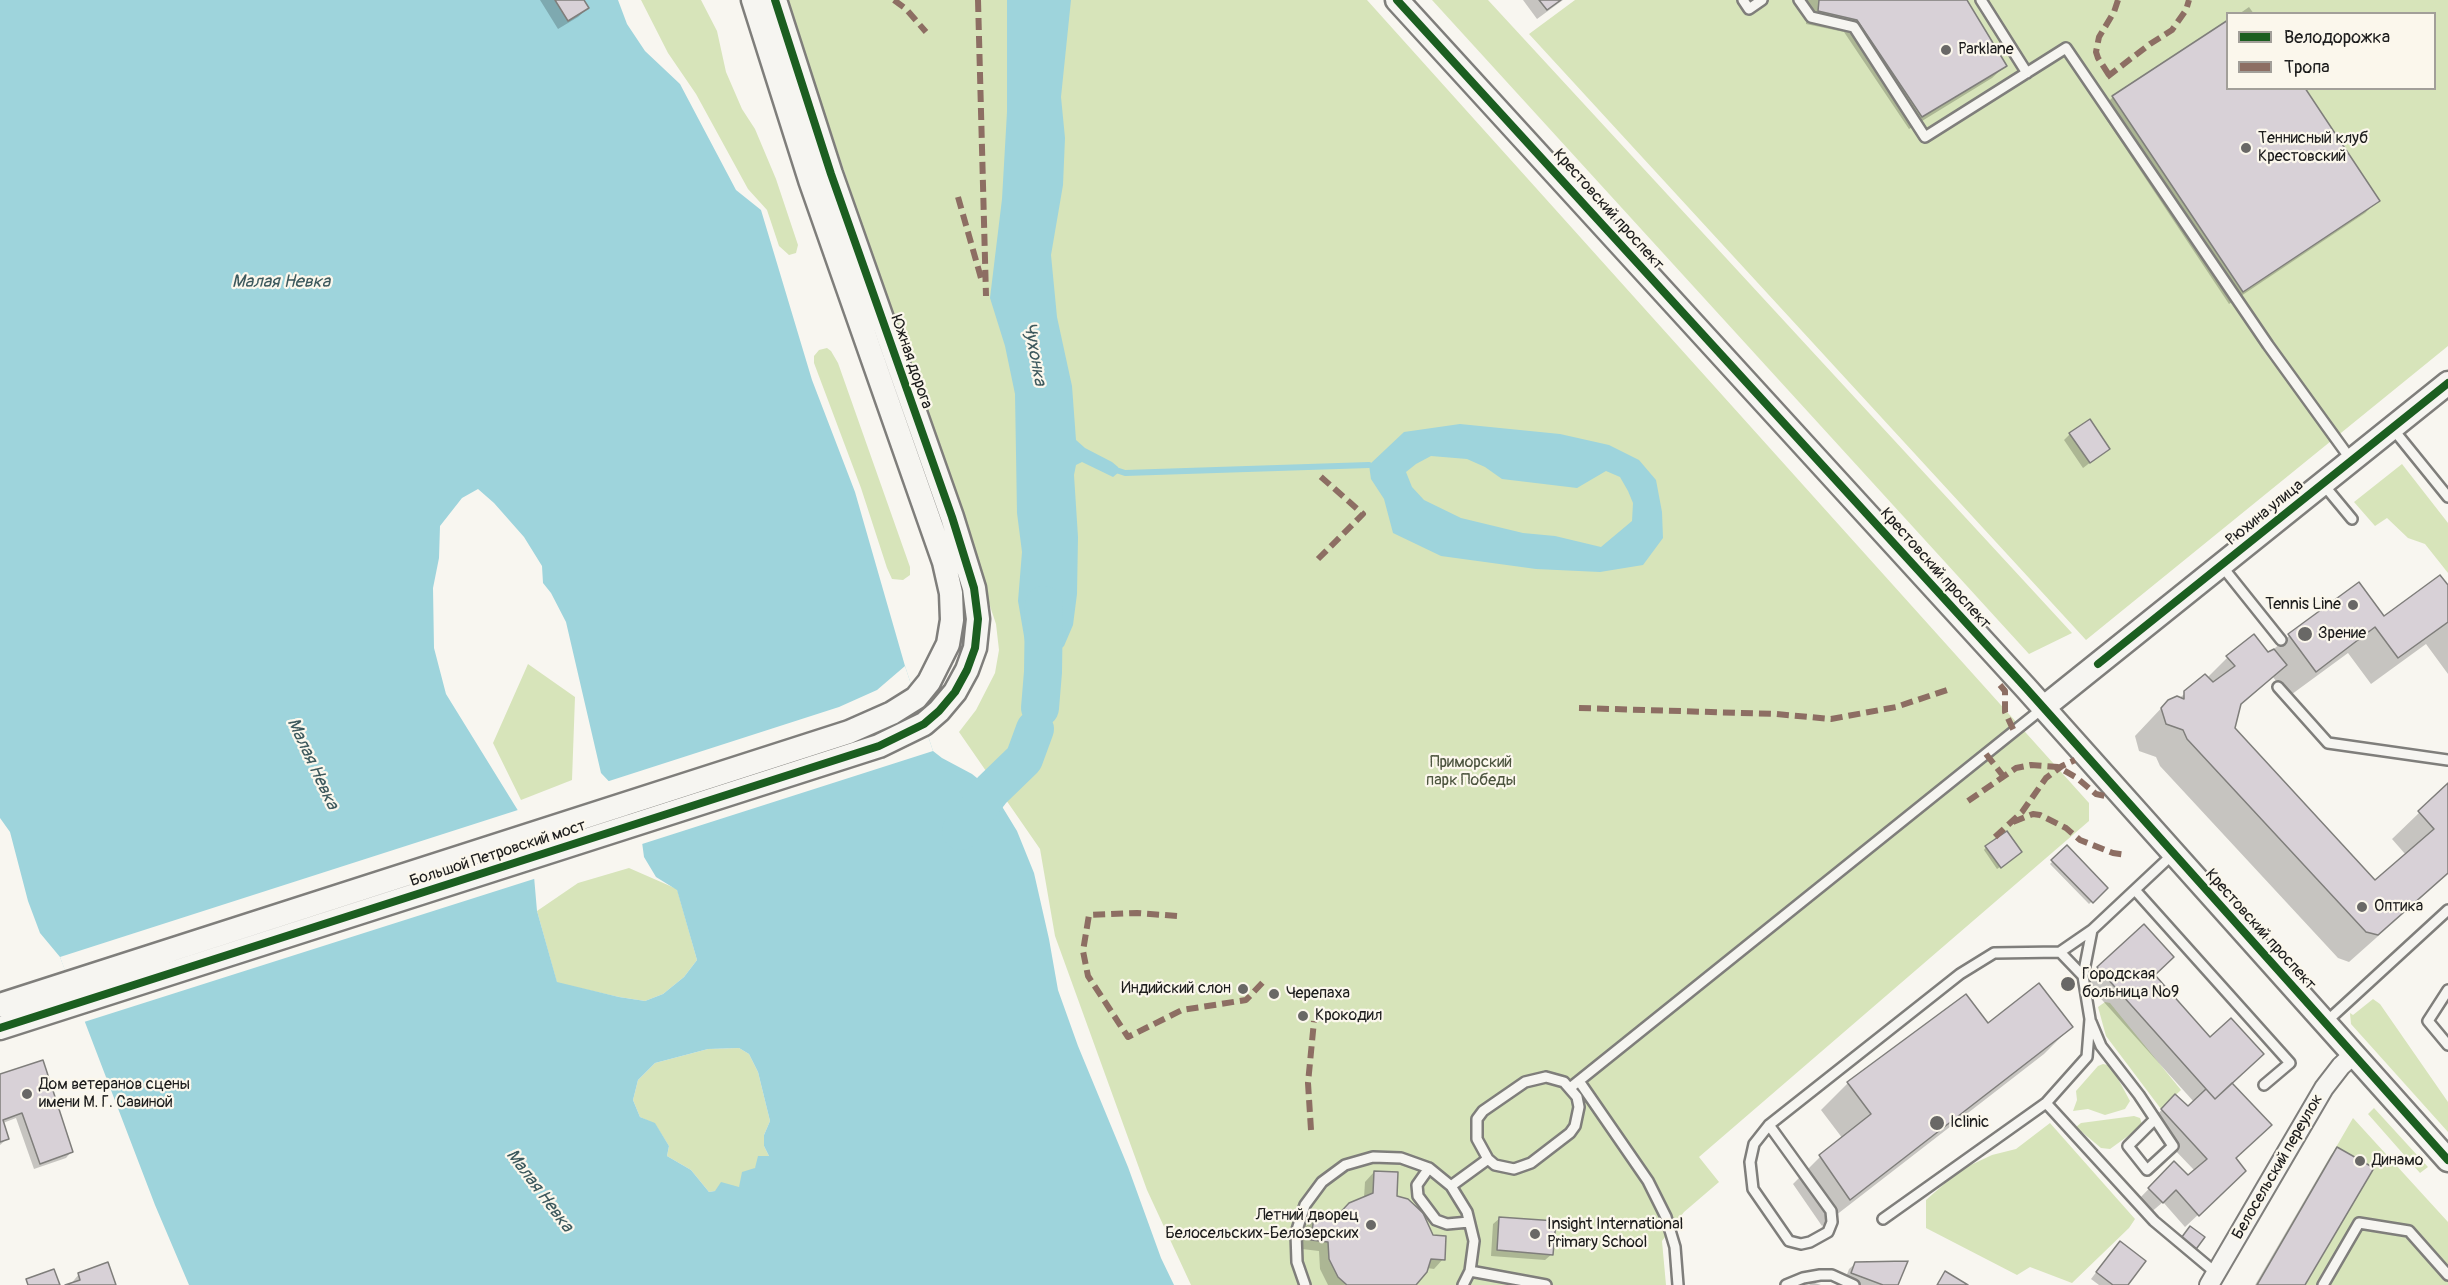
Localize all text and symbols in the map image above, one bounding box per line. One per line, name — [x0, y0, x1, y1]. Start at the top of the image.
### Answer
legend — [2226, 12, 2436, 90]
text: Велодорожка — [2284, 26, 2390, 49]
place label: Parklane — [1958, 40, 2014, 60]
marker: Parklane — [1939, 43, 1953, 57]
text: Тропа — [2284, 56, 2330, 79]
place label: Теннисный клуб Крестовский — [2258, 129, 2368, 167]
marker: Теннисный клуб Крестовский — [2239, 141, 2253, 155]
street label: Крестовский проспект — [1549, 145, 1667, 275]
water label: Малая Невка — [232, 271, 330, 293]
street label: Южная дорога — [886, 313, 936, 411]
water label: Чухонка — [1018, 321, 1050, 387]
street label: Рюхина улица — [2222, 476, 2308, 550]
street label: Крестовский проспект — [1876, 504, 1994, 634]
place label: Tennis Line — [2265, 595, 2341, 615]
marker: Tennis Line — [2346, 598, 2360, 612]
place label: Зрение — [2318, 624, 2366, 644]
marker: Зрение — [2296, 625, 2314, 643]
water label: Малая Невка — [281, 715, 343, 813]
park label: Приморский парк Победы — [1426, 753, 1516, 791]
street label: Большой Петровский мост — [407, 816, 589, 892]
street label: Крестовский проспект — [2201, 865, 2319, 995]
place label: Оптика — [2374, 897, 2423, 917]
marker: Оптика — [2355, 900, 2369, 914]
place label: Городская больница №9 — [2082, 965, 2179, 1003]
marker: Городская больница №9 — [2059, 975, 2077, 993]
place label: Индийский слон — [1121, 979, 1231, 999]
marker: Индийский слон — [1236, 982, 1250, 996]
place label: Черепаха — [1286, 984, 1350, 1004]
marker: Черепаха — [1267, 987, 1281, 1001]
place label: Крокодил — [1315, 1006, 1382, 1026]
marker: Крокодил — [1296, 1009, 1310, 1023]
place label: Дом ветеранов сцены имени М. Г. Савиной — [39, 1075, 190, 1113]
marker: Дом ветеранов сцены имени М. Г. Савиной — [20, 1087, 34, 1101]
street label: Белосельский переулок — [2229, 1091, 2327, 1243]
place label: Iclinic — [1950, 1113, 1989, 1133]
marker: Iclinic — [1928, 1114, 1946, 1132]
water label: Малая Невка — [501, 1145, 577, 1237]
place label: Динамо — [2372, 1151, 2423, 1171]
marker: Динамо — [2353, 1154, 2367, 1168]
place label: Летний дворец Белосельских-Белозерских — [1165, 1206, 1359, 1244]
place label: Insight International Primary School — [1547, 1215, 1683, 1253]
marker: Летний дворец Белосельских-Белозерских — [1364, 1218, 1378, 1232]
marker: Insight International Primary School — [1528, 1227, 1542, 1241]

